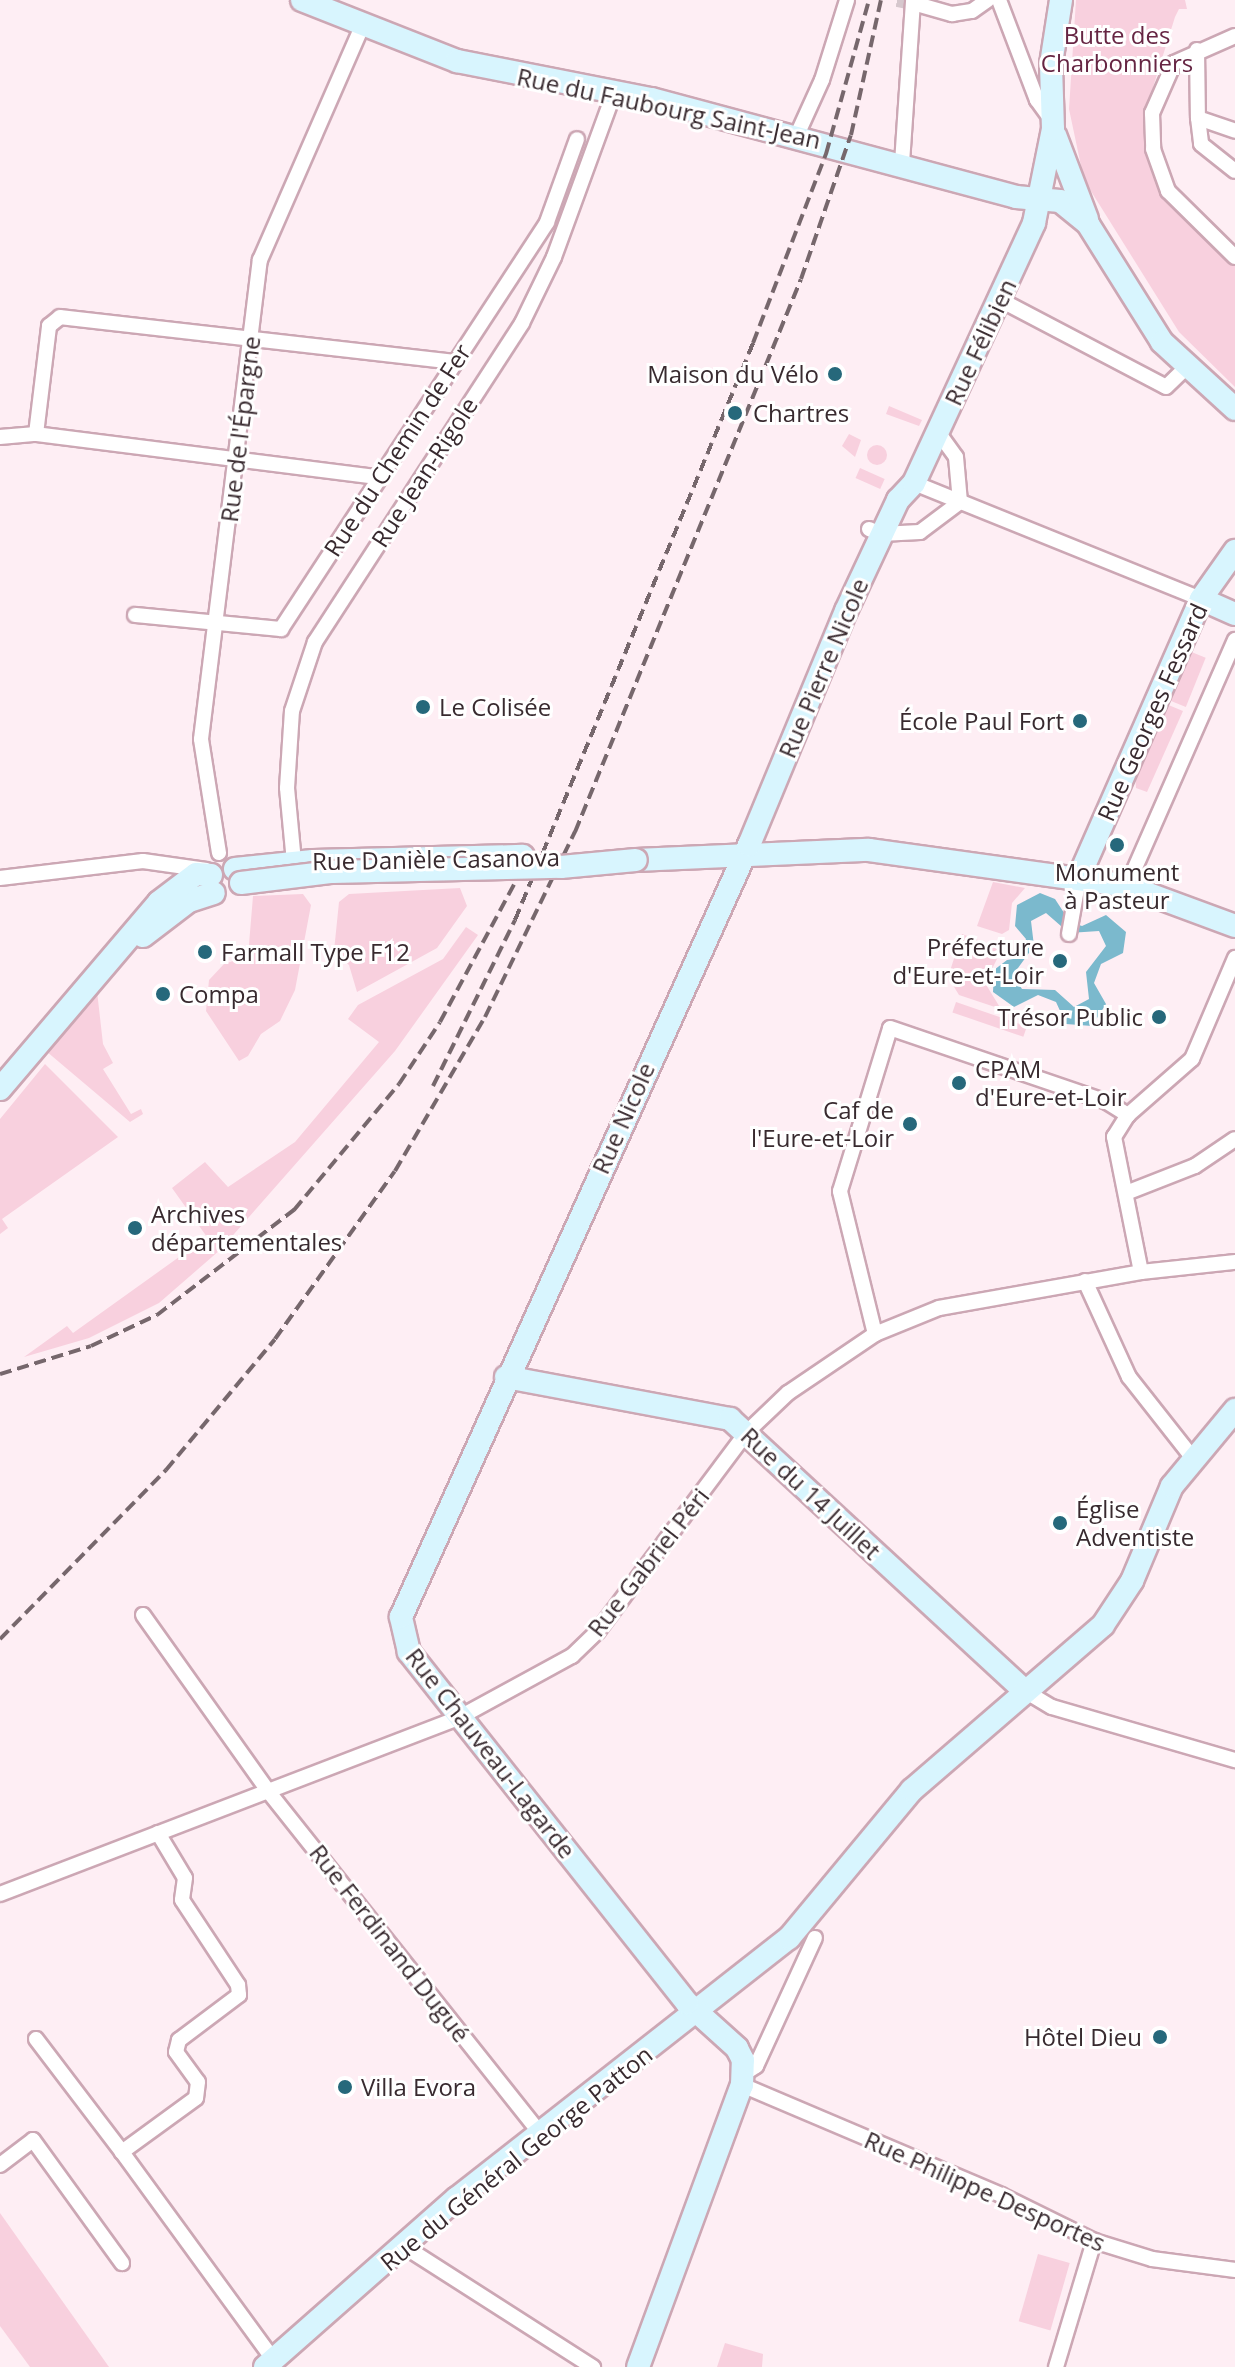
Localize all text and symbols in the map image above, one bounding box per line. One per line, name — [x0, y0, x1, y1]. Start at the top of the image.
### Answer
park label: Butte des Charbonniers — [1041, 21, 1193, 77]
street label: Rue du Faubourg Saint-Jean — [515, 62, 823, 154]
street label: Rue Félibien — [938, 274, 1022, 410]
street label: Rue de l'Épargne — [214, 334, 266, 524]
street label: Rue du Chemin de Fer — [318, 338, 476, 562]
place label: Maison du Vélo — [647, 360, 819, 388]
marker: Maison du Vélo — [826, 365, 844, 383]
street label: Rue Jean-Rigole — [365, 392, 483, 552]
place label: Chartres — [753, 399, 849, 427]
marker: Chartres — [724, 402, 746, 424]
street label: Rue Pierre Nicole — [772, 574, 874, 762]
street label: Rue Georges Fessard — [1091, 599, 1213, 825]
place label: Le Colisée — [439, 693, 551, 721]
marker: Le Colisée — [414, 698, 432, 716]
place label: École Paul Fort — [899, 707, 1064, 735]
marker: École Paul Fort — [1071, 712, 1089, 730]
marker: Monument à Pasteur — [1108, 836, 1126, 854]
street label: Rue Danièle Casanova — [312, 842, 560, 876]
place label: Monument à Pasteur — [1055, 858, 1179, 914]
place label: Préfecture d'Eure-et-Loir — [892, 933, 1044, 989]
place label: Farmall Type F12 — [221, 938, 410, 966]
marker: Farmall Type F12 — [196, 943, 214, 961]
marker: Préfecture d'Eure-et-Loir — [1051, 952, 1069, 970]
place label: Compa — [179, 980, 259, 1008]
marker: Compa — [154, 985, 172, 1003]
place label: Trésor Public — [997, 1003, 1143, 1031]
marker: Trésor Public — [1150, 1008, 1168, 1026]
place label: CPAM d'Eure-et-Loir — [975, 1055, 1127, 1111]
street label: Rue Nicole — [586, 1058, 660, 1178]
marker: CPAM d'Eure-et-Loir — [950, 1074, 968, 1092]
place label: Caf de l'Eure-et-Loir — [751, 1096, 894, 1152]
marker: Caf de l'Eure-et-Loir — [901, 1115, 919, 1133]
place label: Archives départementales — [151, 1200, 342, 1256]
marker: Archives départementales — [126, 1219, 144, 1237]
street label: Rue du 14 Juillet — [735, 1421, 887, 1565]
street label: Rue Gabriel Péri — [581, 1482, 715, 1642]
place label: Église Adventiste — [1076, 1495, 1194, 1551]
marker: Église Adventiste — [1051, 1514, 1069, 1532]
street label: Rue Chauveau-Lagarde — [400, 1642, 582, 1864]
street label: Rue Ferdinand Dugué — [304, 1839, 476, 2047]
place label: Hôtel Dieu — [1024, 2023, 1142, 2051]
marker: Hôtel Dieu — [1149, 2026, 1171, 2048]
street label: Rue du Général George Patton — [374, 2039, 658, 2277]
place label: Villa Evora — [361, 2073, 476, 2101]
marker: Villa Evora — [336, 2078, 354, 2096]
street label: Rue Philippe Desportes — [860, 2125, 1110, 2257]

